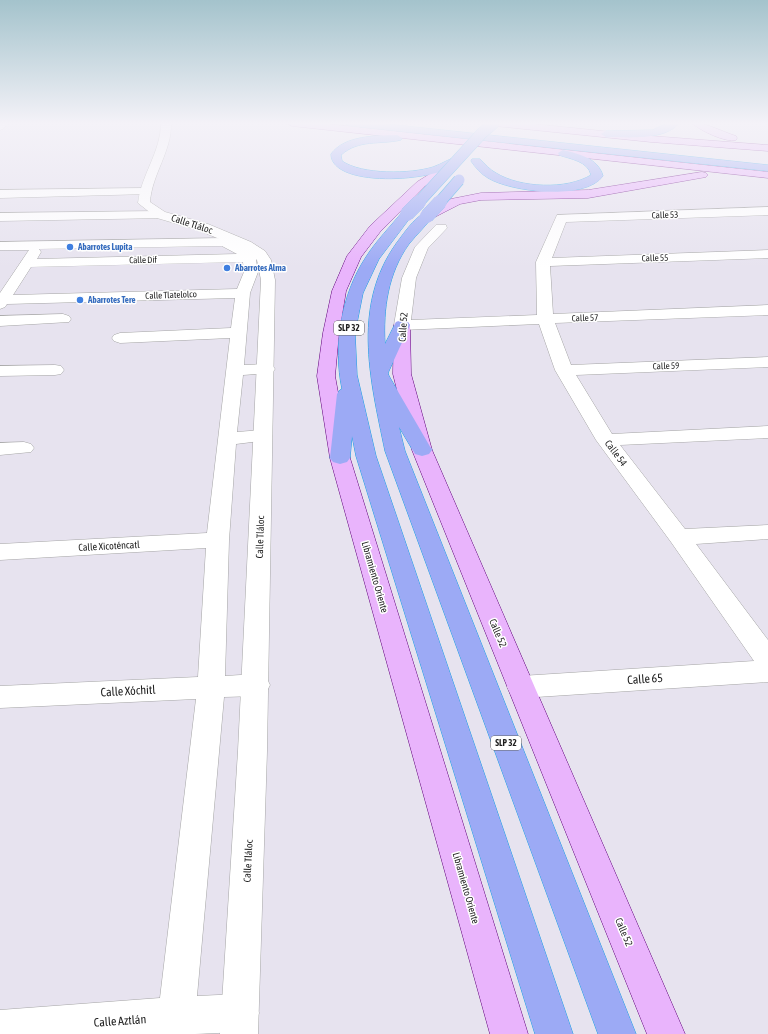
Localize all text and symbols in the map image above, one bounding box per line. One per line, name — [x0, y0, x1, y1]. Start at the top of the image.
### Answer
street label: Calle 53 — [651, 210, 679, 220]
street label: Calle Tláloc — [170, 212, 214, 236]
marker: Abarrotes Lupita — [65, 242, 75, 252]
place label: Abarrotes Lupita — [77, 242, 132, 252]
street label: Calle 55 — [641, 253, 669, 263]
street label: Calle Dif — [129, 255, 158, 265]
marker: Abarrotes Alma — [222, 263, 232, 273]
place label: Abarrotes Alma — [234, 263, 286, 273]
street label: Calle Tlatelolco — [145, 289, 197, 301]
marker: Abarrotes Tere — [75, 295, 85, 305]
place label: Abarrotes Tere — [87, 295, 136, 305]
street label: Calle 52 — [396, 312, 410, 342]
street label: Calle 57 — [571, 313, 599, 323]
road number: SLP 32 — [334, 321, 364, 335]
street label: Calle 59 — [652, 361, 680, 371]
street label: Calle 54 — [603, 438, 629, 468]
street label: Calle Tláloc — [254, 515, 266, 559]
street label: Calle Xicoténcatl — [78, 539, 140, 553]
street label: Libramiento Oriente — [360, 540, 391, 614]
street label: Calle 52 — [487, 617, 509, 649]
street label: Calle 65 — [627, 671, 663, 687]
street label: Calle Xóchitl — [100, 683, 157, 699]
road number: SLP 32 — [491, 736, 521, 750]
street label: Calle Tláloc — [241, 839, 255, 883]
street label: Libramiento Oriente — [451, 851, 482, 925]
street label: Calle 52 — [613, 916, 635, 948]
street label: Calle Aztlán — [93, 1012, 147, 1030]

